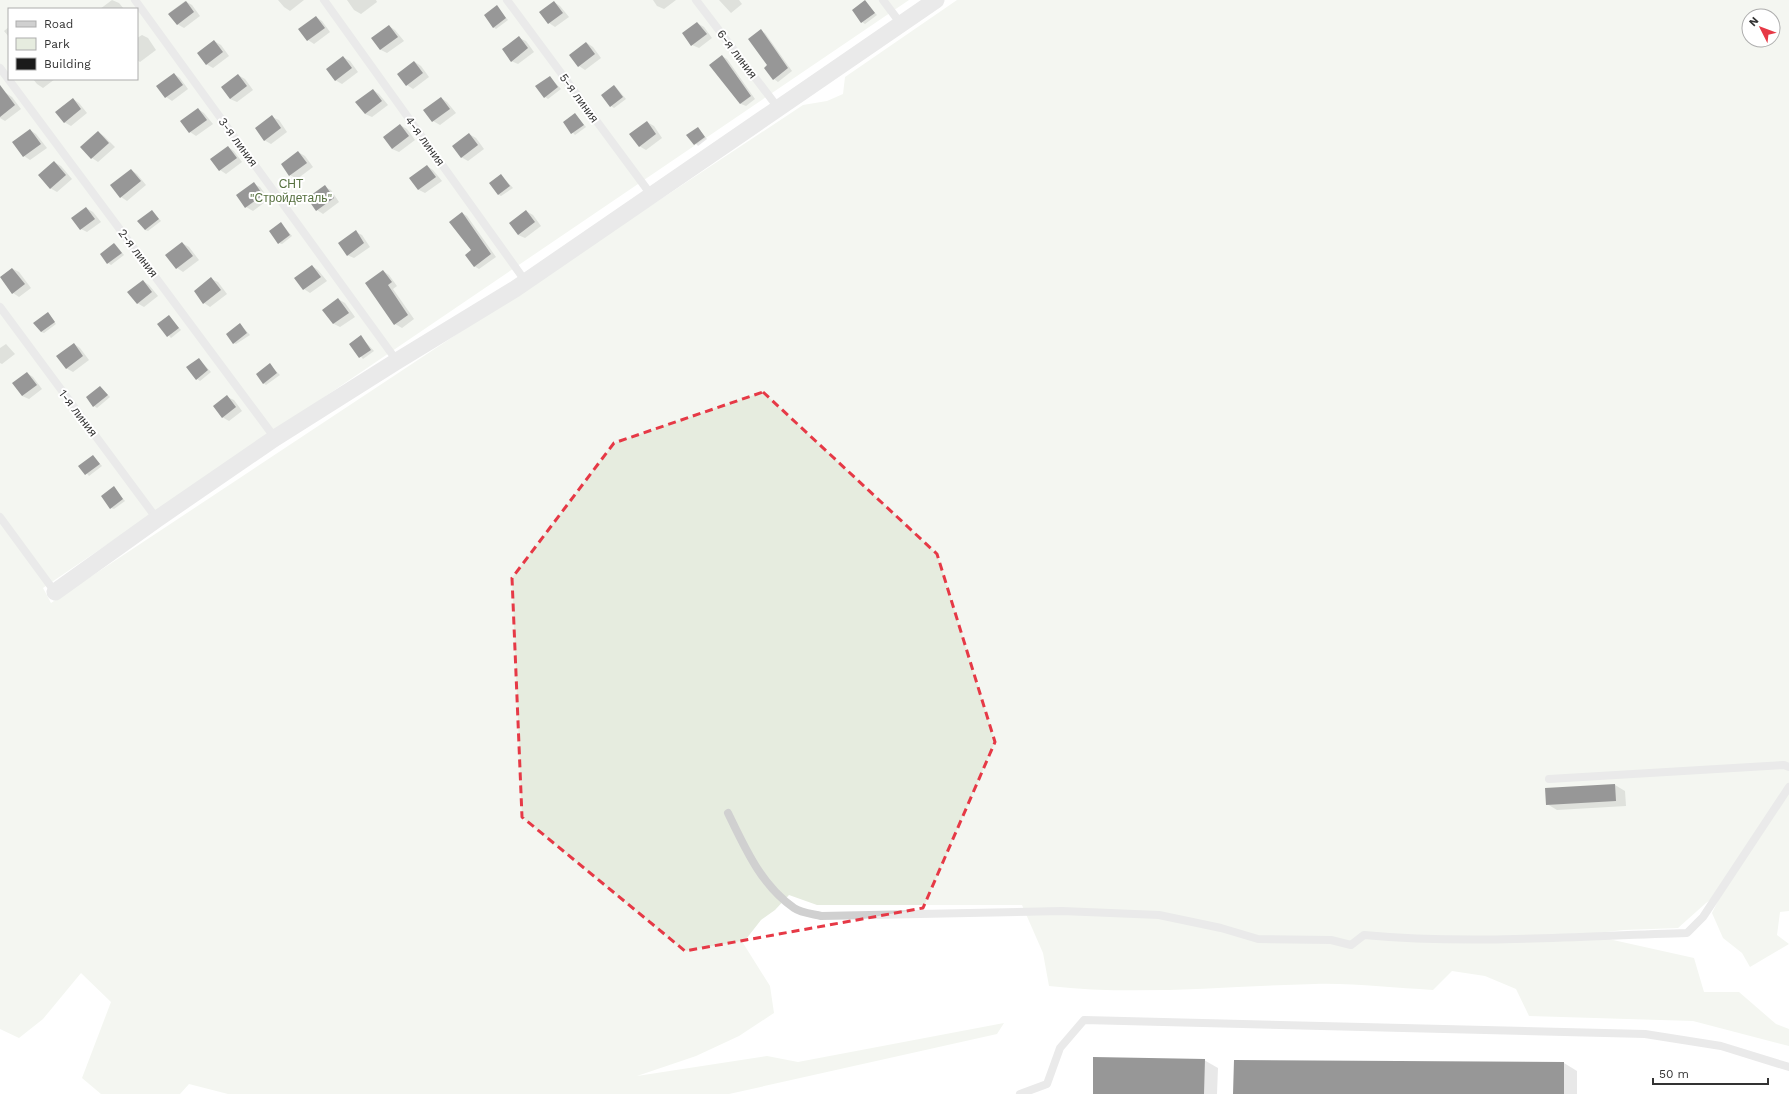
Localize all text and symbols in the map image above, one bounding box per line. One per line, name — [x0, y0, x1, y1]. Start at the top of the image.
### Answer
legend — [8, 8, 138, 80]
north arrow — [1741, 8, 1781, 48]
text: N — [1746, 14, 1761, 29]
text: Road — [44, 17, 73, 31]
street label: 6-я линия — [714, 27, 760, 81]
text: Park — [44, 37, 70, 51]
text: Building — [44, 57, 91, 71]
street label: 5-я линия — [557, 71, 601, 125]
street label: 4-я линия — [402, 114, 448, 168]
street label: 3-я линия — [216, 115, 260, 169]
park label: СНТ "Стройдеталь" — [250, 177, 332, 205]
street label: 2-я линия — [115, 226, 161, 280]
street label: 1-я линия — [56, 387, 100, 439]
scale bar — [1653, 1060, 1768, 1086]
text: 50 m — [1659, 1067, 1689, 1081]

